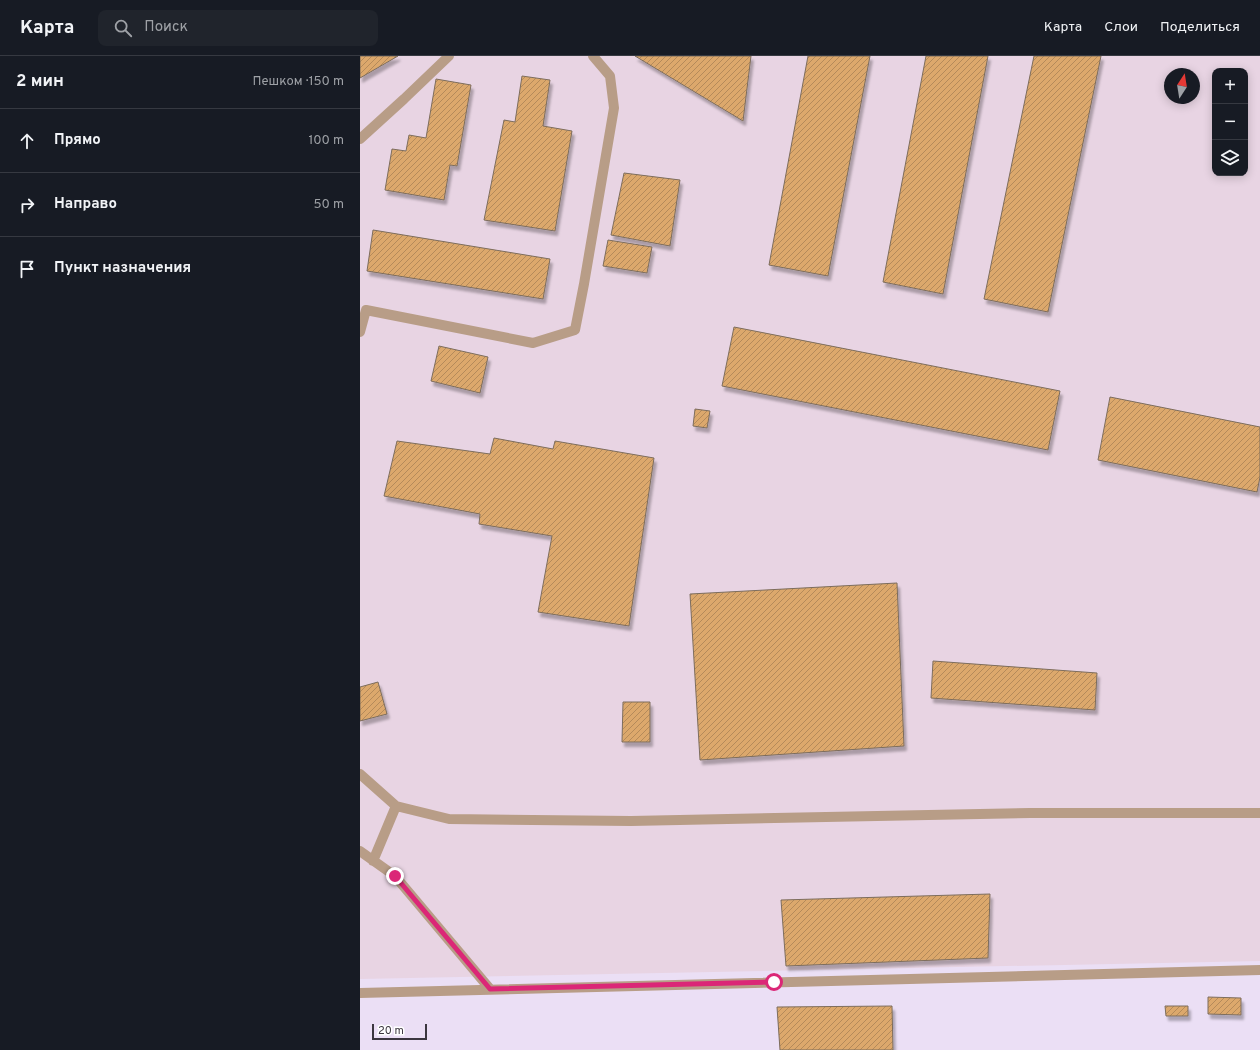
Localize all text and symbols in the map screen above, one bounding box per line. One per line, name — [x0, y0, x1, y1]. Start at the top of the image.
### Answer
search box — [98, 10, 378, 46]
text: Карта — [20, 16, 74, 40]
icon: search — [112, 17, 134, 39]
text: Поиск — [144, 18, 188, 37]
text: Карта — [1044, 19, 1082, 36]
text: Слои — [1104, 19, 1138, 36]
text: Поделиться — [1160, 19, 1240, 36]
north arrow — [1164, 68, 1200, 104]
map controls — [1212, 68, 1248, 176]
button: + — [1212, 68, 1248, 104]
text: 2 мин — [16, 71, 64, 93]
text: Пешком · 150 m — [252, 74, 344, 90]
button: − — [1212, 104, 1248, 140]
icon: ahead — [16, 130, 38, 152]
text: Прямо — [54, 131, 101, 150]
text: 100 m — [308, 133, 344, 149]
button: layers — [1212, 140, 1248, 176]
icon: right — [16, 194, 38, 216]
text: Направо — [54, 195, 117, 214]
text: 50 m — [314, 197, 344, 213]
icon: arrive — [16, 258, 38, 280]
text: Пункт назначения — [54, 259, 191, 278]
route end — [386, 867, 404, 885]
route start — [765, 973, 783, 991]
scale bar — [372, 1022, 427, 1041]
text: 20 m — [378, 1024, 404, 1038]

